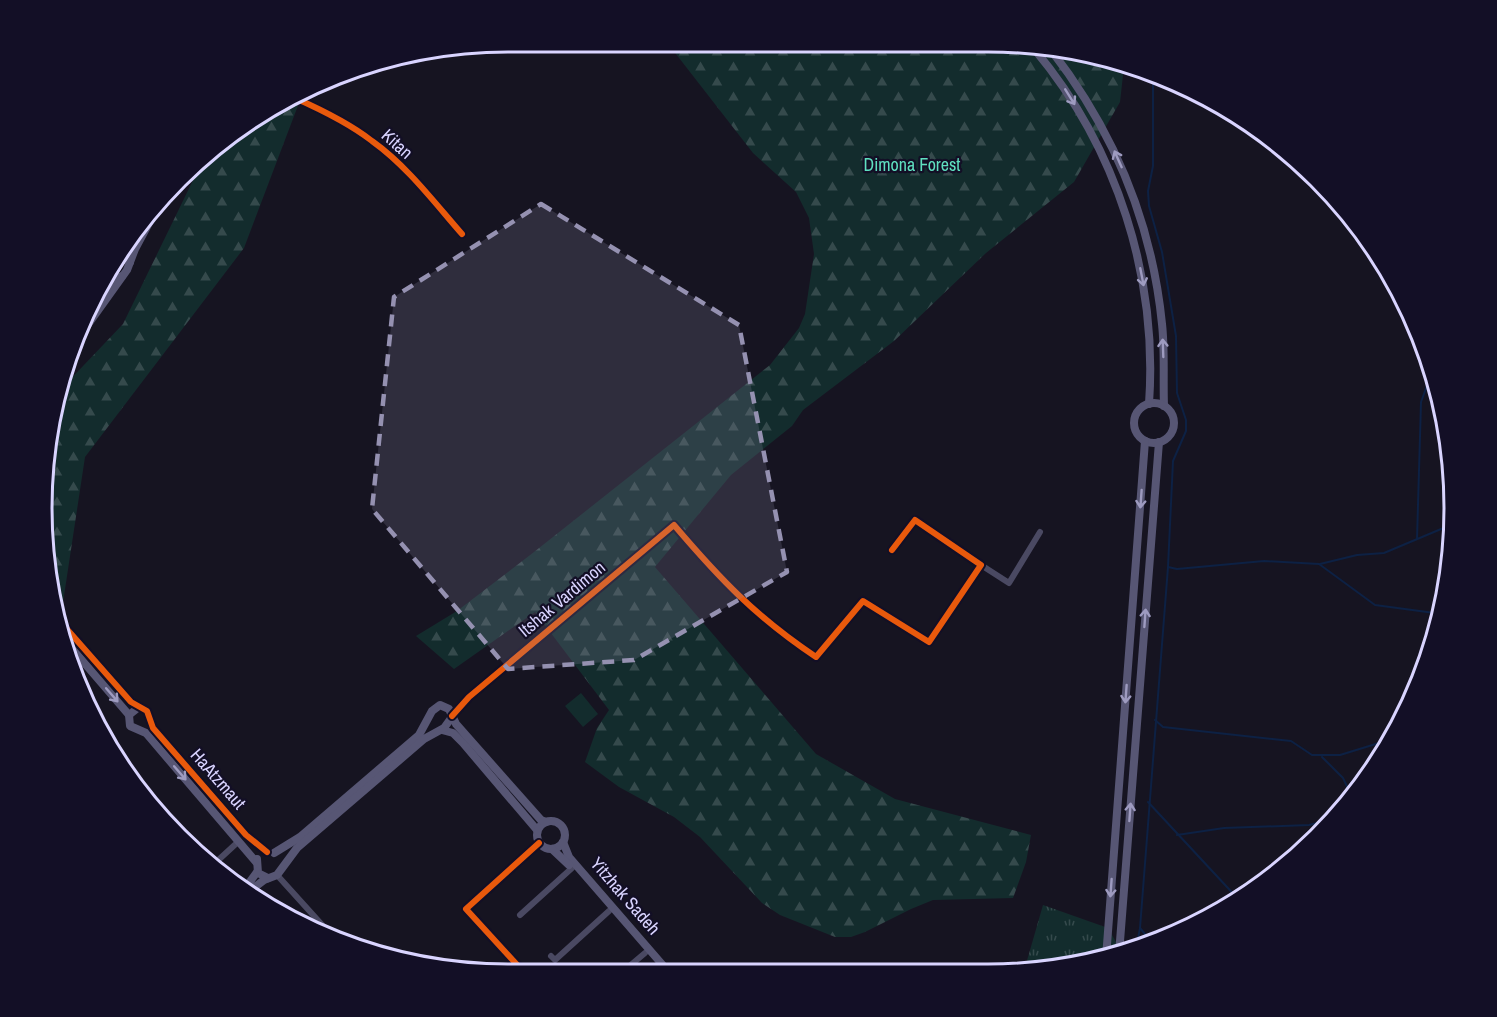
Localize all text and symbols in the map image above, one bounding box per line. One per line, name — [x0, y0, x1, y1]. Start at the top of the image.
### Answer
one-way arrow — [1064, 88, 1076, 105]
street label: Kitan — [376, 123, 419, 164]
one-way arrow — [1112, 151, 1124, 169]
park label: Dimona Forest — [864, 152, 960, 177]
one-way arrow — [1137, 266, 1148, 286]
one-way arrow — [1158, 338, 1169, 358]
one-way arrow — [1135, 489, 1146, 509]
street label: Itshak Vardimon — [513, 555, 610, 642]
one-way arrow — [1140, 608, 1151, 628]
one-way arrow — [1120, 683, 1131, 703]
one-way arrow — [105, 687, 119, 702]
street label: HaAtzmaut — [185, 743, 252, 814]
one-way arrow — [173, 765, 187, 780]
one-way arrow — [1125, 803, 1136, 823]
street label: Yitzhak Sadeh — [585, 851, 666, 940]
one-way arrow — [1105, 878, 1116, 898]

